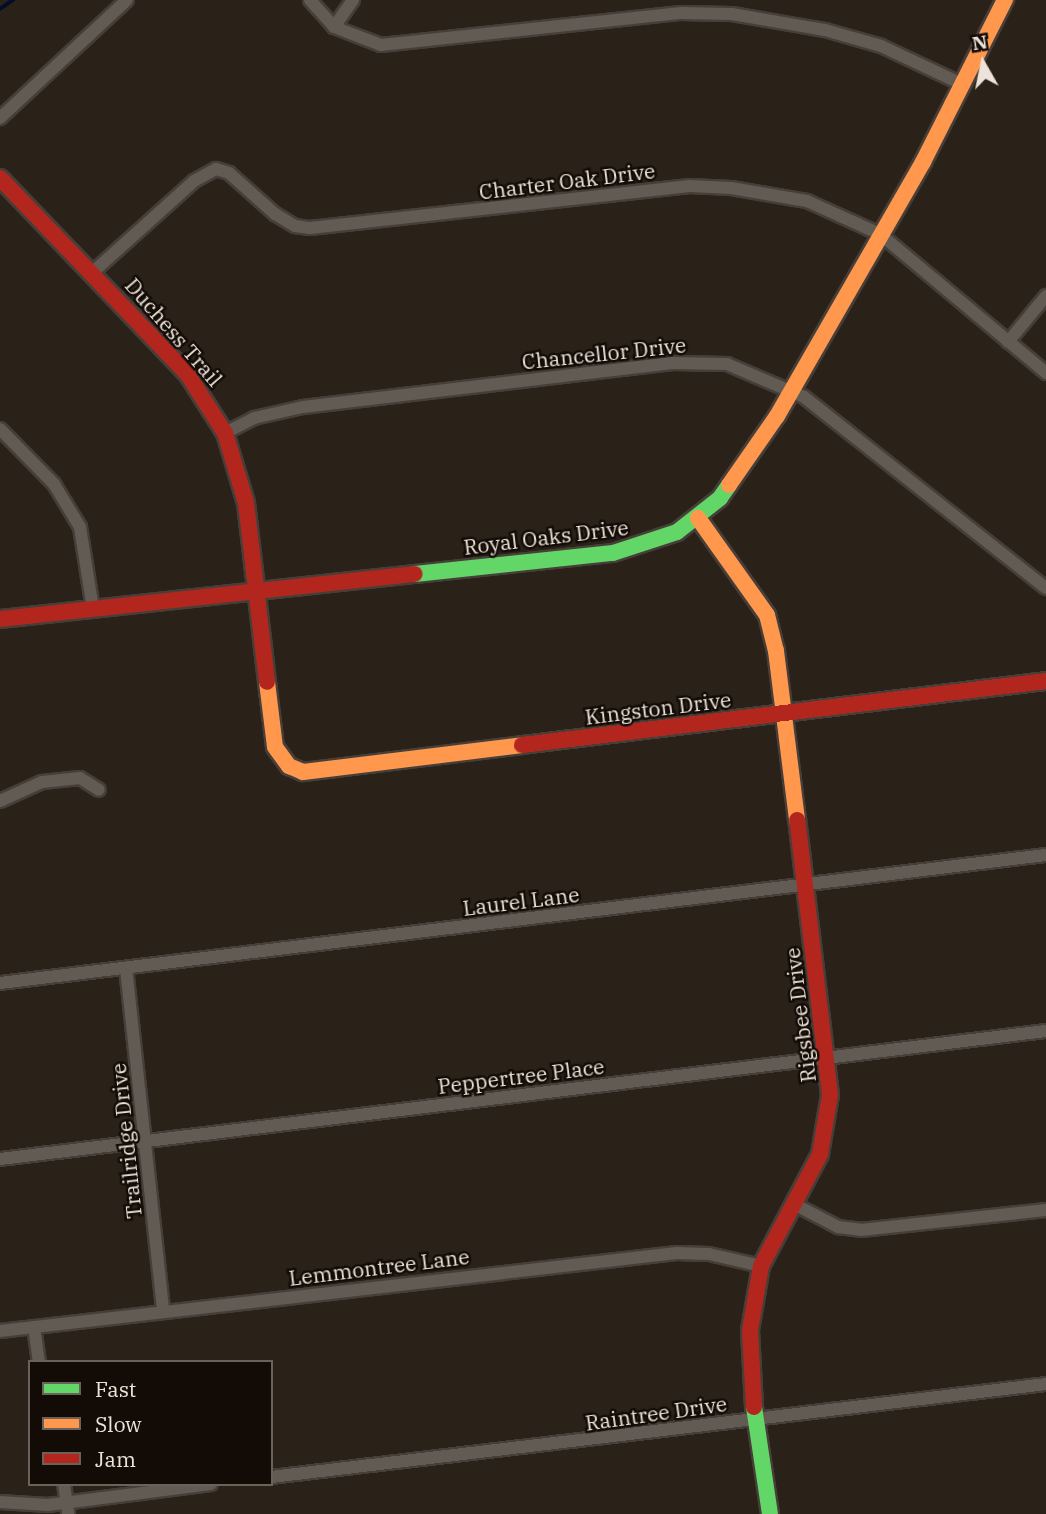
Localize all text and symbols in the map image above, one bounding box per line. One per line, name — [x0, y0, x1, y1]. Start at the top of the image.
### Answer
north arrow — [948, 28, 1018, 98]
text: N — [970, 29, 989, 55]
street label: Charter Oak Drive — [478, 158, 656, 204]
street label: Duchess Trail — [120, 273, 228, 391]
street label: Chancellor Drive — [521, 332, 687, 374]
street label: Royal Oaks Drive — [462, 514, 630, 560]
street label: Kingston Drive — [584, 687, 732, 729]
street label: Laurel Lane — [461, 881, 581, 921]
street label: Rigsbee Drive — [779, 946, 821, 1084]
street label: Peppertree Place — [436, 1053, 606, 1099]
street label: Trailridge Drive — [105, 1062, 147, 1220]
street label: Lemmontree Lane — [287, 1243, 471, 1291]
legend — [28, 1360, 273, 1486]
text: Fast — [95, 1375, 136, 1403]
street label: Raintree Drive — [584, 1391, 728, 1435]
text: Slow — [95, 1410, 142, 1438]
text: Jam — [95, 1445, 136, 1473]

